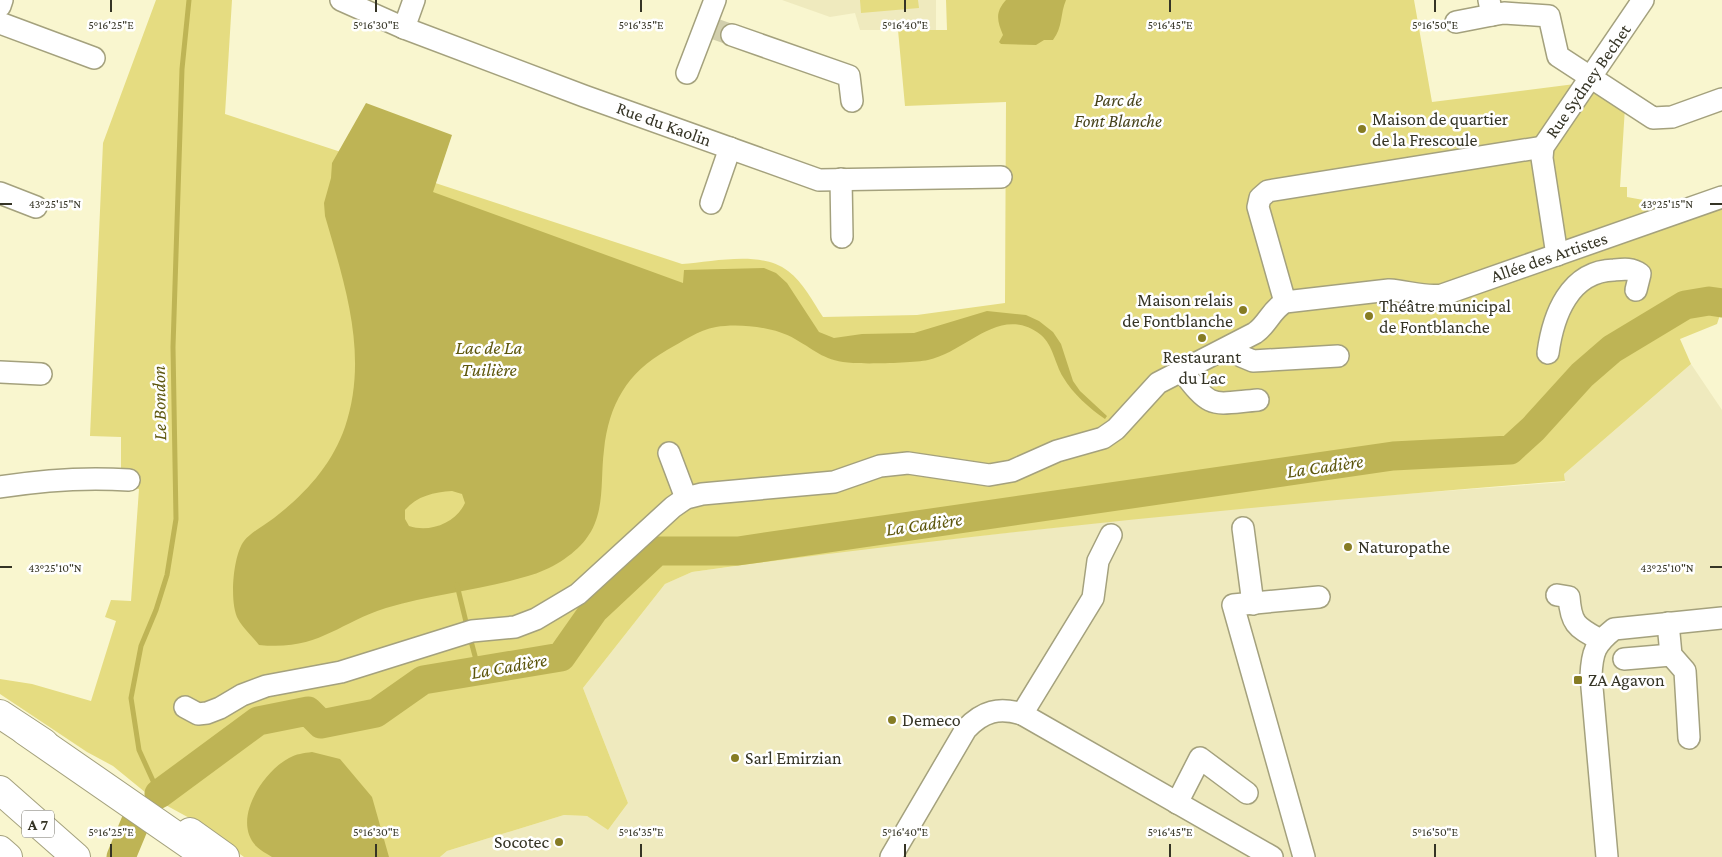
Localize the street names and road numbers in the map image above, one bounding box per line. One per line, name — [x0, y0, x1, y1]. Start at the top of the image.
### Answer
street label: Rue Sydney Bechet — [1541, 19, 1635, 142]
street label: Rue du Kaolin — [614, 98, 714, 151]
street label: Allée des Artistes — [1488, 228, 1610, 286]
road number: A 7 — [22, 811, 54, 838]

